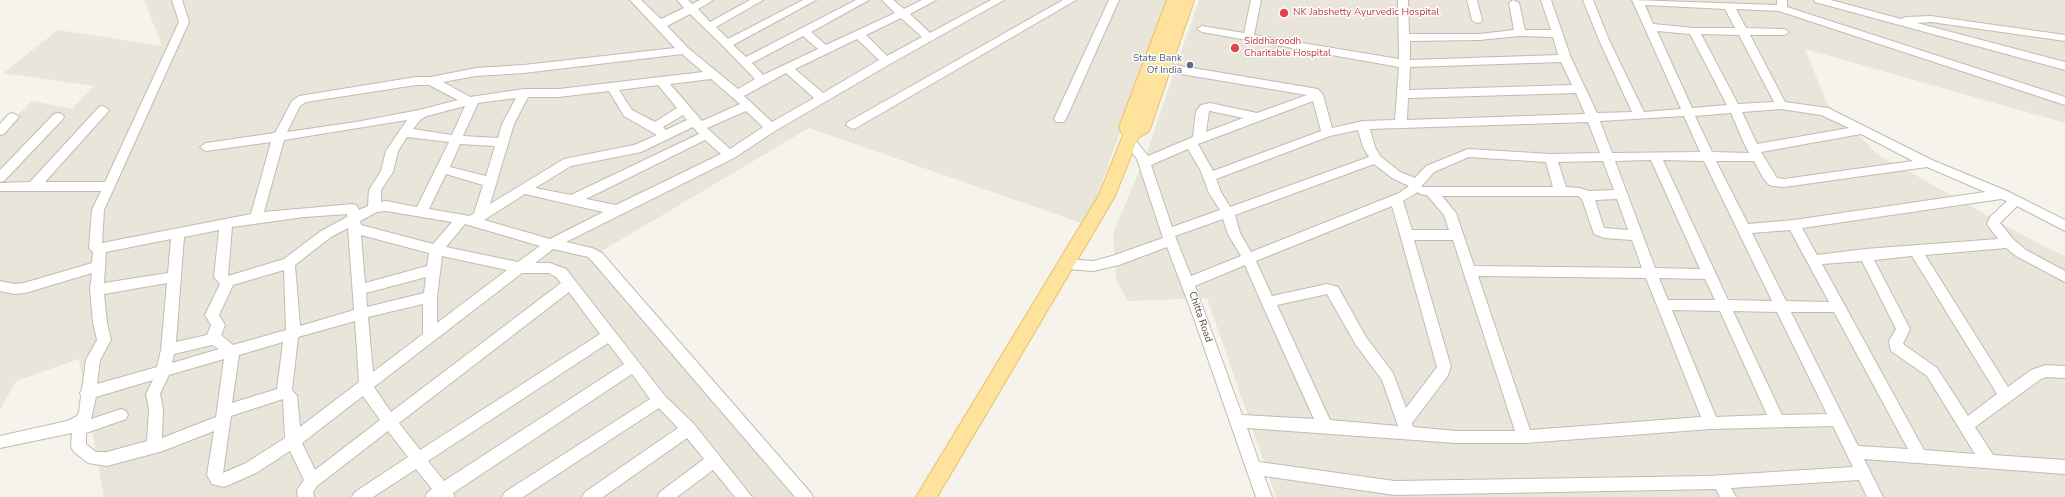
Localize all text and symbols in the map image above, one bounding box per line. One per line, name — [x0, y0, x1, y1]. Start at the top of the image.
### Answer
marker: NK Jabshetty Ayurvedic Hospital — [1278, 7, 1290, 19]
place label: NK Jabshetty Ayurvedic Hospital — [1293, 7, 1439, 19]
place label: Siddharoodh Charitable Hospital — [1244, 36, 1331, 60]
marker: Siddharoodh Charitable Hospital — [1229, 42, 1241, 54]
place label: State Bank Of India — [1133, 53, 1182, 76]
marker: State Bank Of India — [1185, 60, 1195, 70]
street label: Chitta Road — [1186, 290, 1214, 344]

